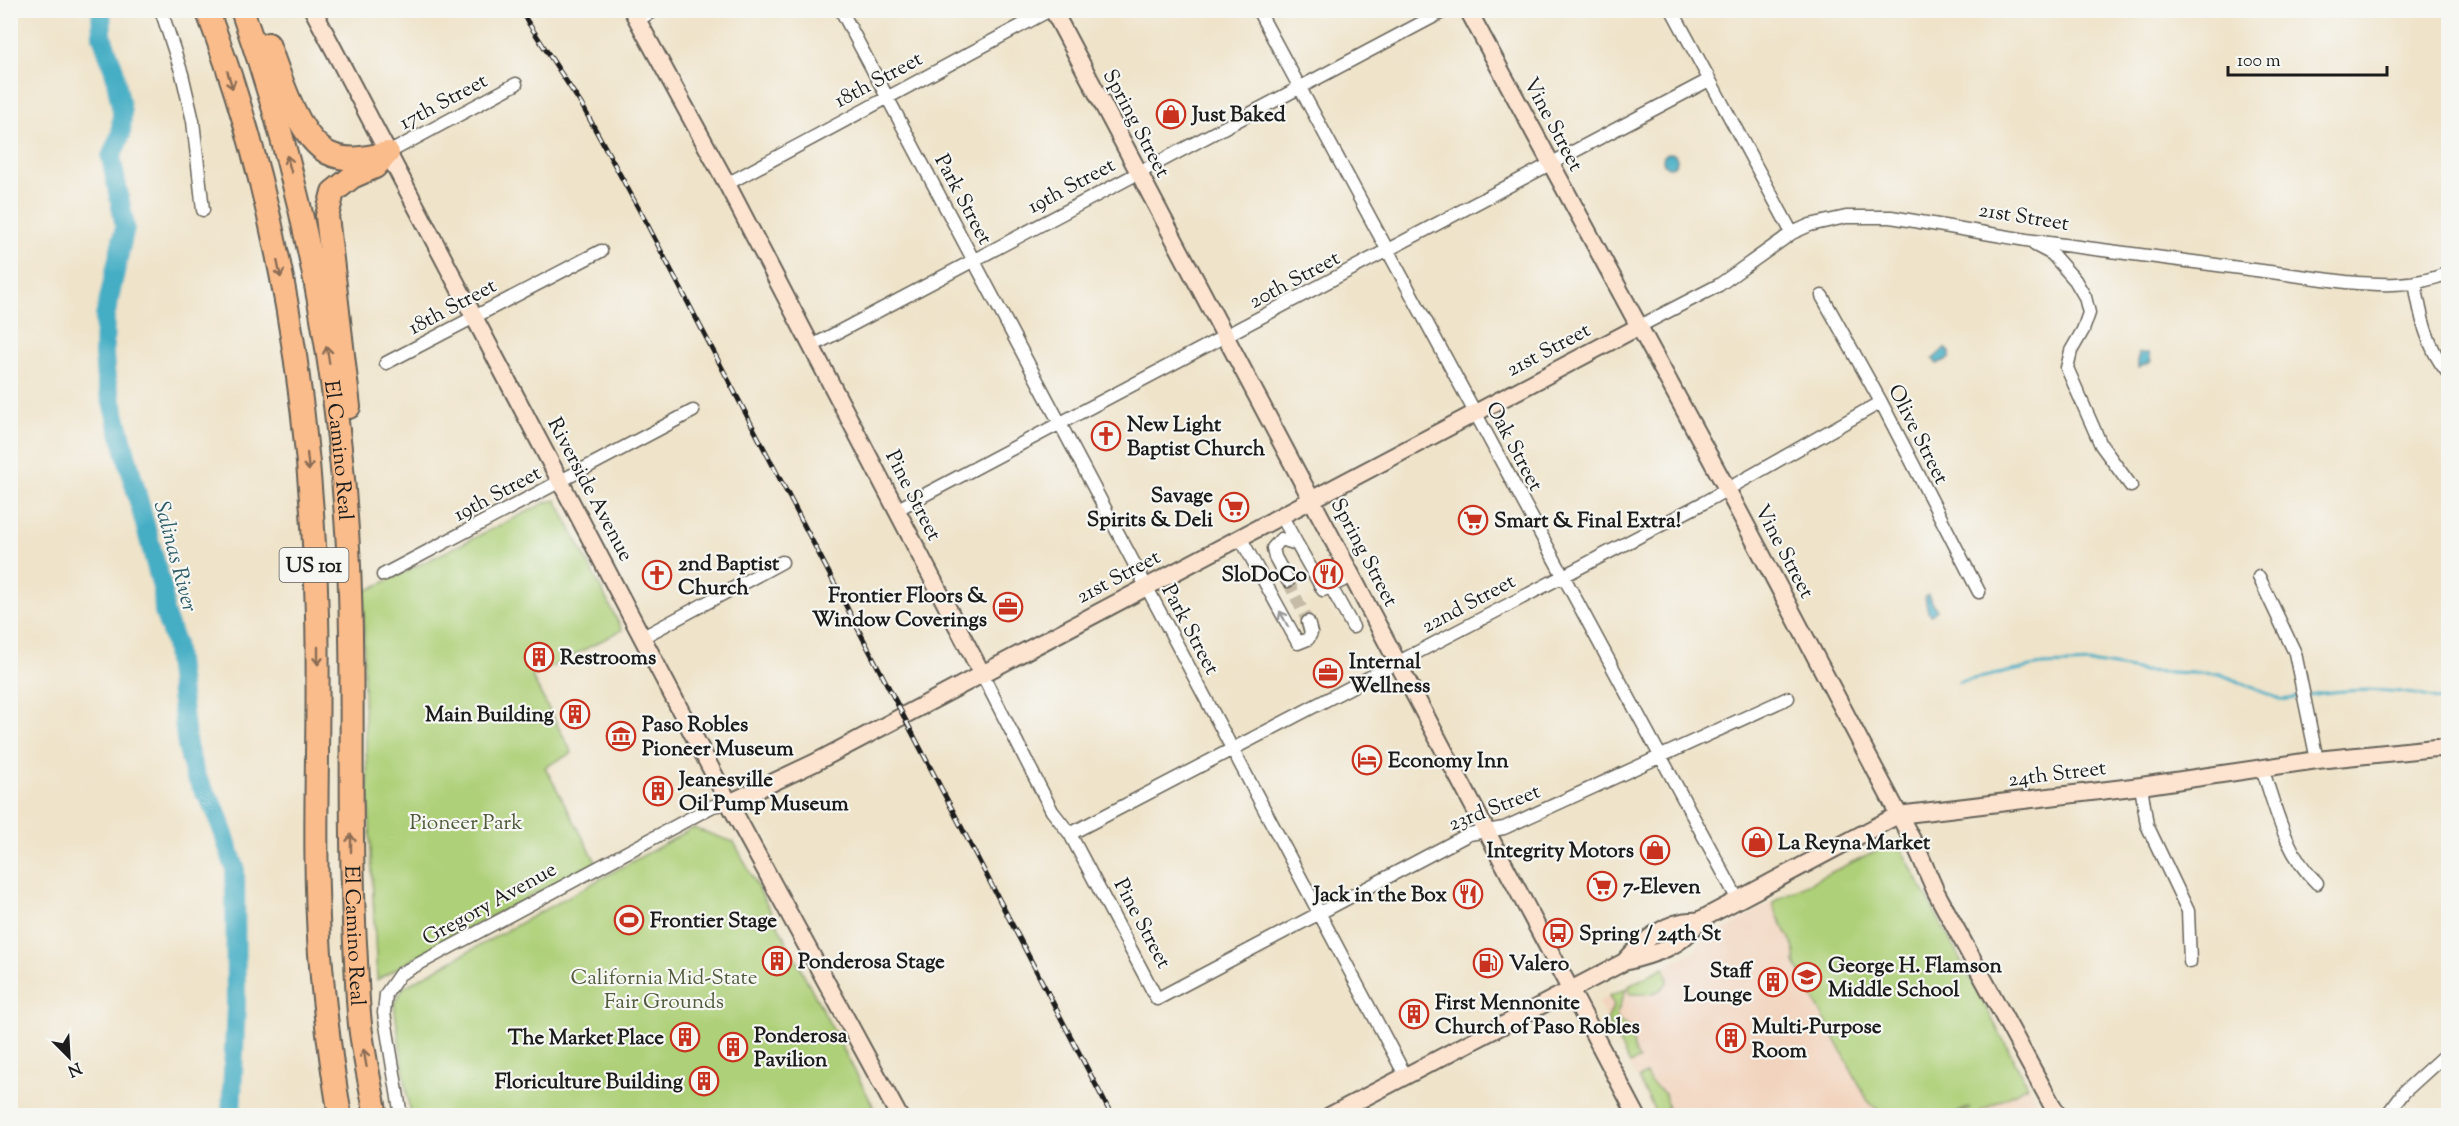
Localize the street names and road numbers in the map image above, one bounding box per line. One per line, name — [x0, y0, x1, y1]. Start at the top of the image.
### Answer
street label: 18th Street — [830, 45, 928, 117]
street label: Spring Street — [1094, 64, 1176, 184]
street label: 17th Street — [395, 67, 493, 139]
street label: Vine Street — [1515, 73, 1590, 177]
street label: Park Street — [926, 149, 999, 251]
street label: 19th Street — [1023, 151, 1121, 222]
street label: 21st Street — [1976, 196, 2071, 240]
street label: 20th Street — [1244, 244, 1346, 317]
street label: 18th Street — [404, 272, 502, 344]
street label: 21st Street — [1502, 316, 1596, 385]
street label: El Camino Real — [315, 379, 359, 522]
street label: Olive Street — [1879, 380, 1955, 490]
street label: Oak Street — [1477, 397, 1549, 497]
street label: Riverside Avenue — [539, 413, 640, 567]
street label: Pine Street — [877, 445, 948, 546]
street label: 19th Street — [449, 459, 547, 530]
street label: Spring Street — [1322, 493, 1404, 613]
street label: Vine Street — [1746, 500, 1821, 604]
street label: 21st Street — [1072, 543, 1166, 612]
road number: US 101 — [280, 548, 348, 582]
street label: 22nd Street — [1417, 567, 1521, 642]
street label: Park Street — [1153, 579, 1226, 681]
street label: 24th Street — [2007, 754, 2108, 796]
street label: 23rd Street — [1444, 778, 1545, 840]
street label: Gregory Avenue — [417, 855, 563, 954]
street label: El Camino Real — [335, 865, 371, 1007]
street label: Pine Street — [1105, 874, 1178, 974]

